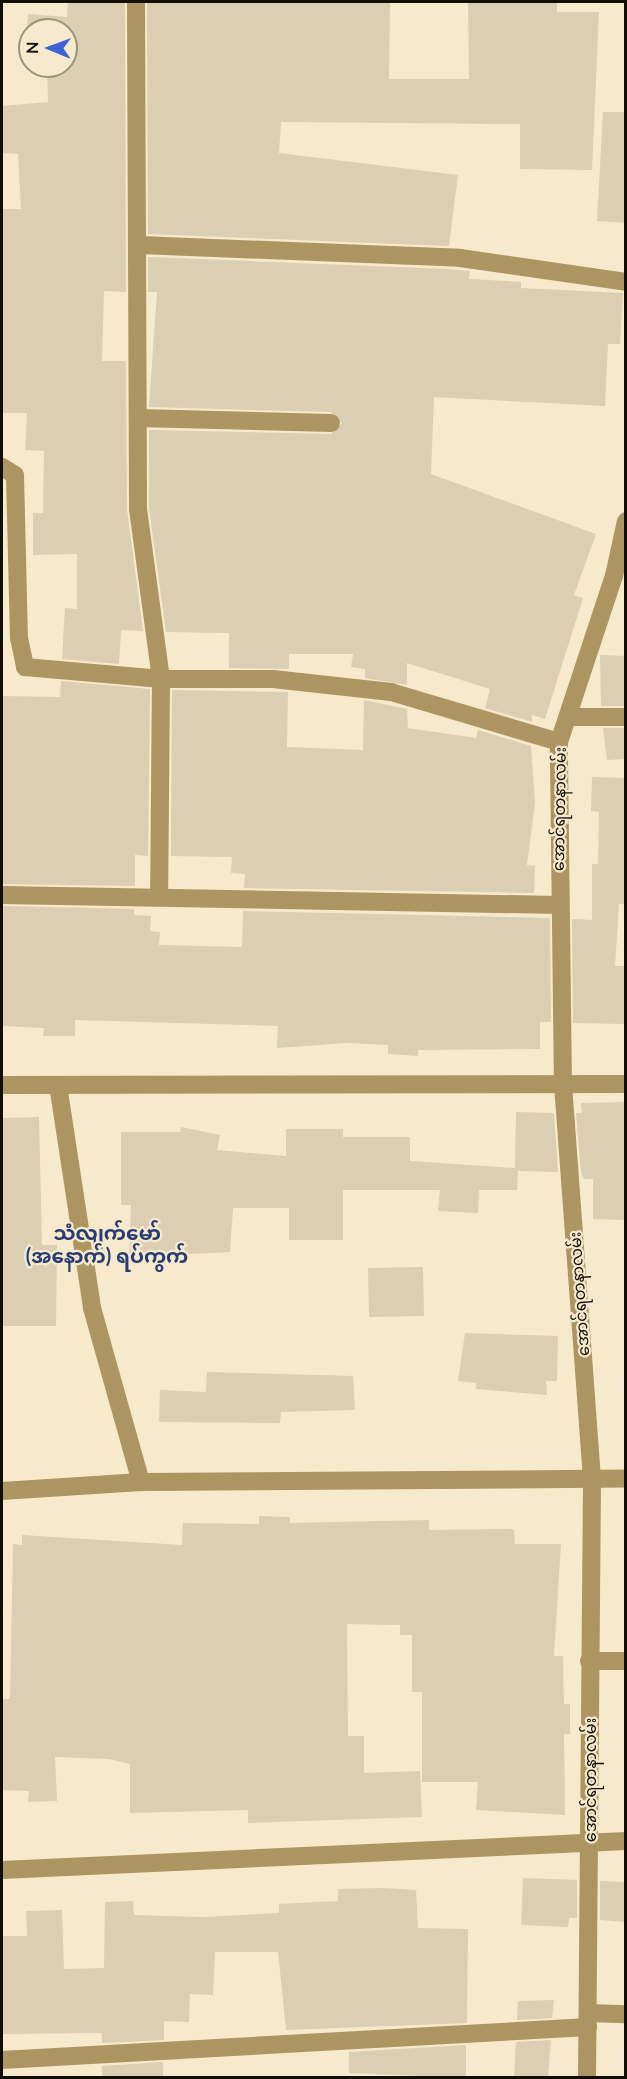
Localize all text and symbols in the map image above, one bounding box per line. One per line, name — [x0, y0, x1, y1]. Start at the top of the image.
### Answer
north arrow — [18, 18, 78, 78]
text: N — [22, 41, 41, 54]
street label: အောင်ရတနာလမ်း — [548, 747, 570, 871]
district label: သံလျက်မော် (အနောက်) ရပ်ကွက် — [26, 1220, 188, 1267]
street label: အောင်ရတနာလမ်း — [565, 1231, 593, 1357]
street label: အောင်ရတနာလမ်း — [580, 1718, 600, 1842]

